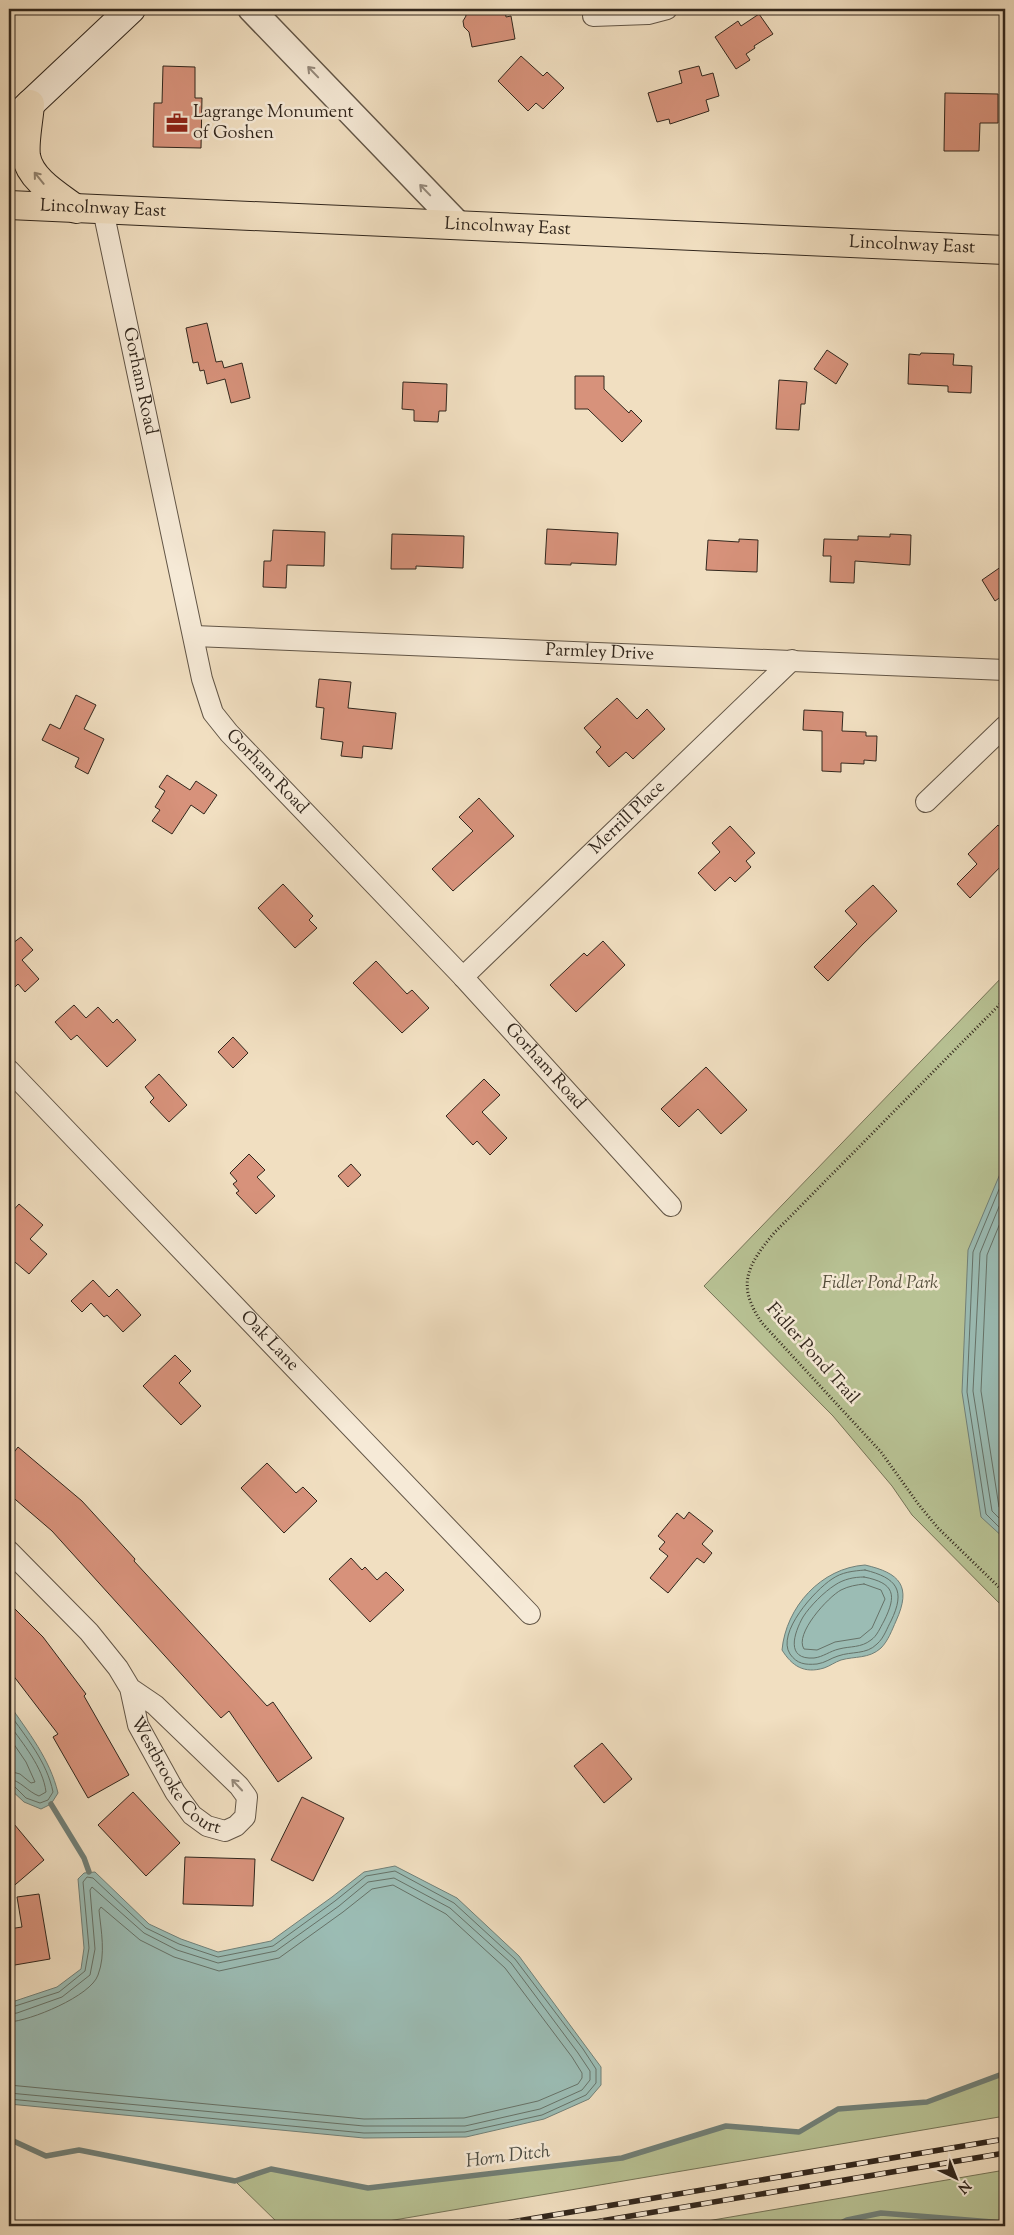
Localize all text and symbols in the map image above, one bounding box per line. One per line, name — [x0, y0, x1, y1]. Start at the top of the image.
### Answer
one-way arrow — [307, 66, 319, 79]
place label: Lagrange Monument of Goshen — [193, 100, 354, 147]
office icon: Lagrange Monument of Goshen — [164, 110, 190, 136]
one-way arrow — [33, 172, 44, 185]
one-way arrow — [419, 183, 431, 196]
street label: Lincolnway East — [39, 193, 167, 225]
street label: Lincolnway East — [444, 212, 571, 243]
street label: Lincolnway East — [848, 230, 976, 262]
street label: Gorham Road — [115, 325, 163, 437]
street label: Parmley Drive — [545, 638, 654, 668]
street label: Gorham Road — [219, 724, 314, 821]
street label: Merrill Place — [584, 775, 672, 861]
street label: Gorham Road — [498, 1018, 591, 1116]
park label: Fidler Pond Park — [822, 1271, 938, 1297]
street label: Fidler Pond Trail — [759, 1297, 865, 1411]
street label: Oak Lane — [234, 1305, 305, 1378]
street label: Westbrooke Court — [123, 1712, 223, 1842]
one-way arrow — [231, 1778, 243, 1791]
water label: Horn Ditch — [464, 2138, 553, 2176]
north arrow — [932, 2152, 982, 2202]
text: N — [953, 2175, 974, 2197]

